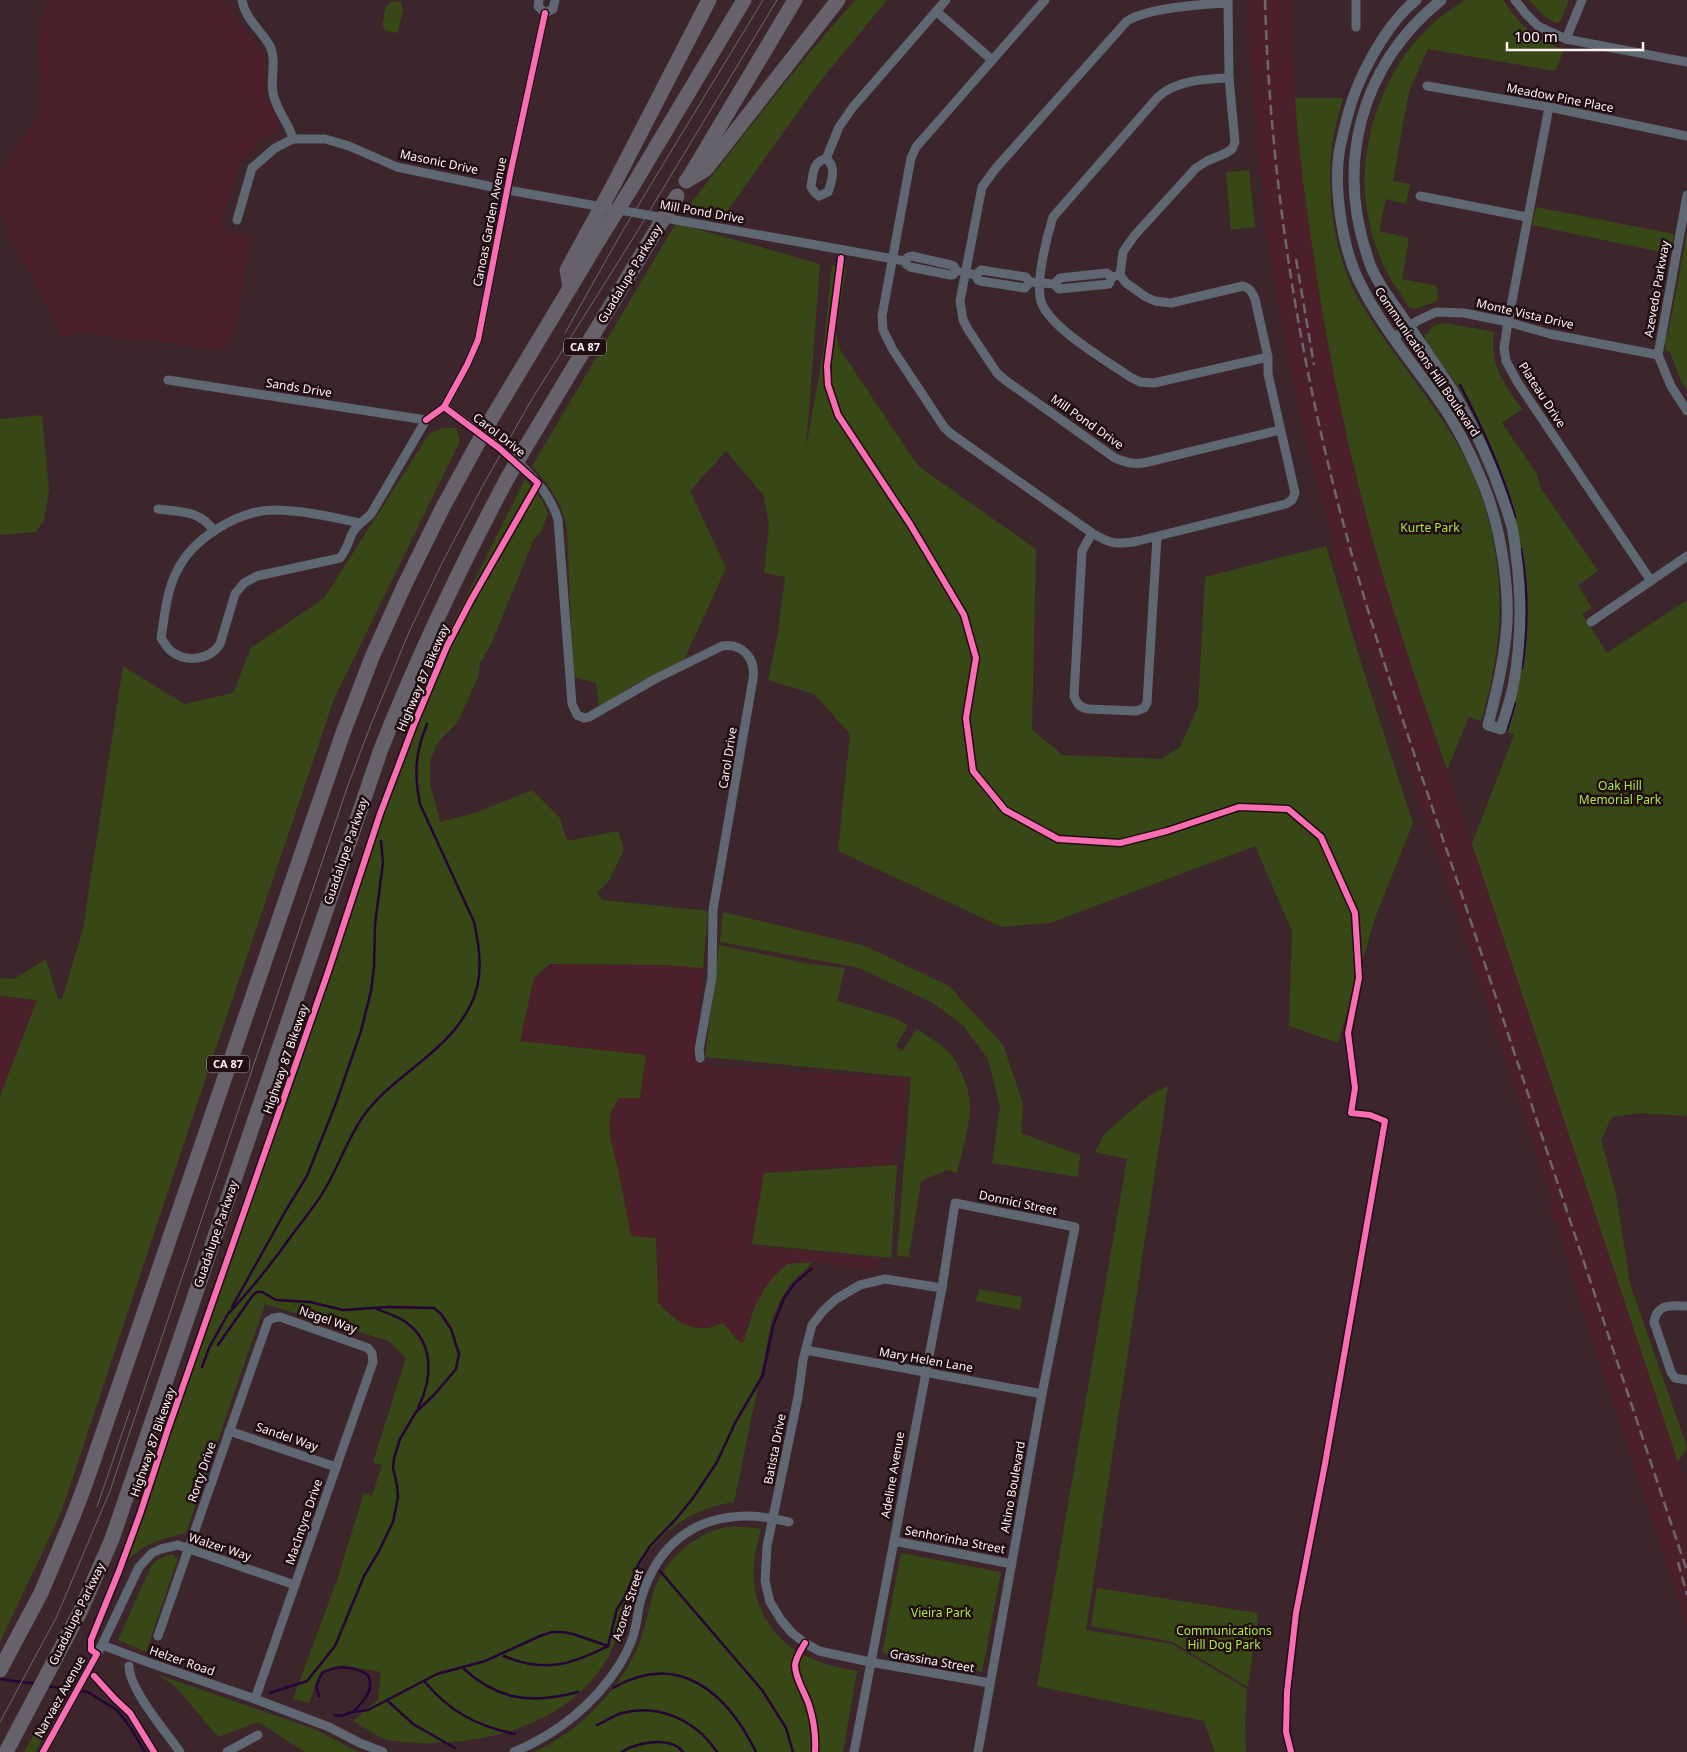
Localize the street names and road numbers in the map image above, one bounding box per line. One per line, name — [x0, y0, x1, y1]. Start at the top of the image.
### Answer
street label: Meadow Pine Place — [1505, 79, 1615, 116]
street label: Masonic Drive — [398, 145, 480, 178]
street label: Canoas Garden Avenue — [469, 155, 510, 288]
street label: Mill Pond Drive — [659, 196, 746, 227]
street label: Guadalupe Parkway — [593, 220, 666, 326]
street label: Azevedo Parkway — [1640, 238, 1674, 339]
street label: Communications Hill Boulevard — [1371, 284, 1484, 440]
street label: Monte Vista Drive — [1475, 294, 1576, 333]
road number: CA 87 — [564, 338, 606, 356]
street label: Plateau Drive — [1515, 359, 1570, 431]
street label: Sands Drive — [265, 374, 334, 401]
street label: Mill Pond Drive — [1047, 390, 1127, 453]
street label: Carol Drive — [470, 409, 529, 461]
street label: Highway 87 Bikeway — [392, 621, 453, 734]
street label: Carol Drive — [714, 726, 741, 790]
street label: Guadalupe Parkway — [319, 794, 372, 907]
street label: Highway 87 Bikeway — [259, 1001, 313, 1116]
road number: CA 87 — [207, 1056, 249, 1072]
street label: Guadalupe Parkway — [189, 1177, 242, 1290]
street label: Donnici Street — [977, 1186, 1059, 1219]
street label: Nagel Way — [297, 1302, 360, 1338]
street label: Mary Helen Lane — [878, 1343, 975, 1376]
street label: Highway 87 Bikeway — [126, 1384, 180, 1499]
street label: Batista Drive — [759, 1412, 790, 1486]
street label: Sandel Way — [254, 1418, 321, 1455]
street label: Adeline Avenue — [877, 1430, 909, 1519]
street label: Rorty Drive — [183, 1439, 220, 1504]
street label: Altino Boulevard — [996, 1440, 1029, 1534]
street label: MacIntyre Drive — [281, 1476, 326, 1567]
street label: Senhorinha Street — [904, 1521, 1007, 1558]
street label: Walzer Way — [187, 1528, 255, 1565]
street label: Guadalupe Parkway — [44, 1559, 109, 1668]
street label: Azores Street — [608, 1566, 647, 1643]
street label: Helzer Road — [147, 1641, 217, 1680]
street label: Grassina Street — [888, 1645, 976, 1676]
street label: Narvaez Avenue — [30, 1653, 89, 1741]

